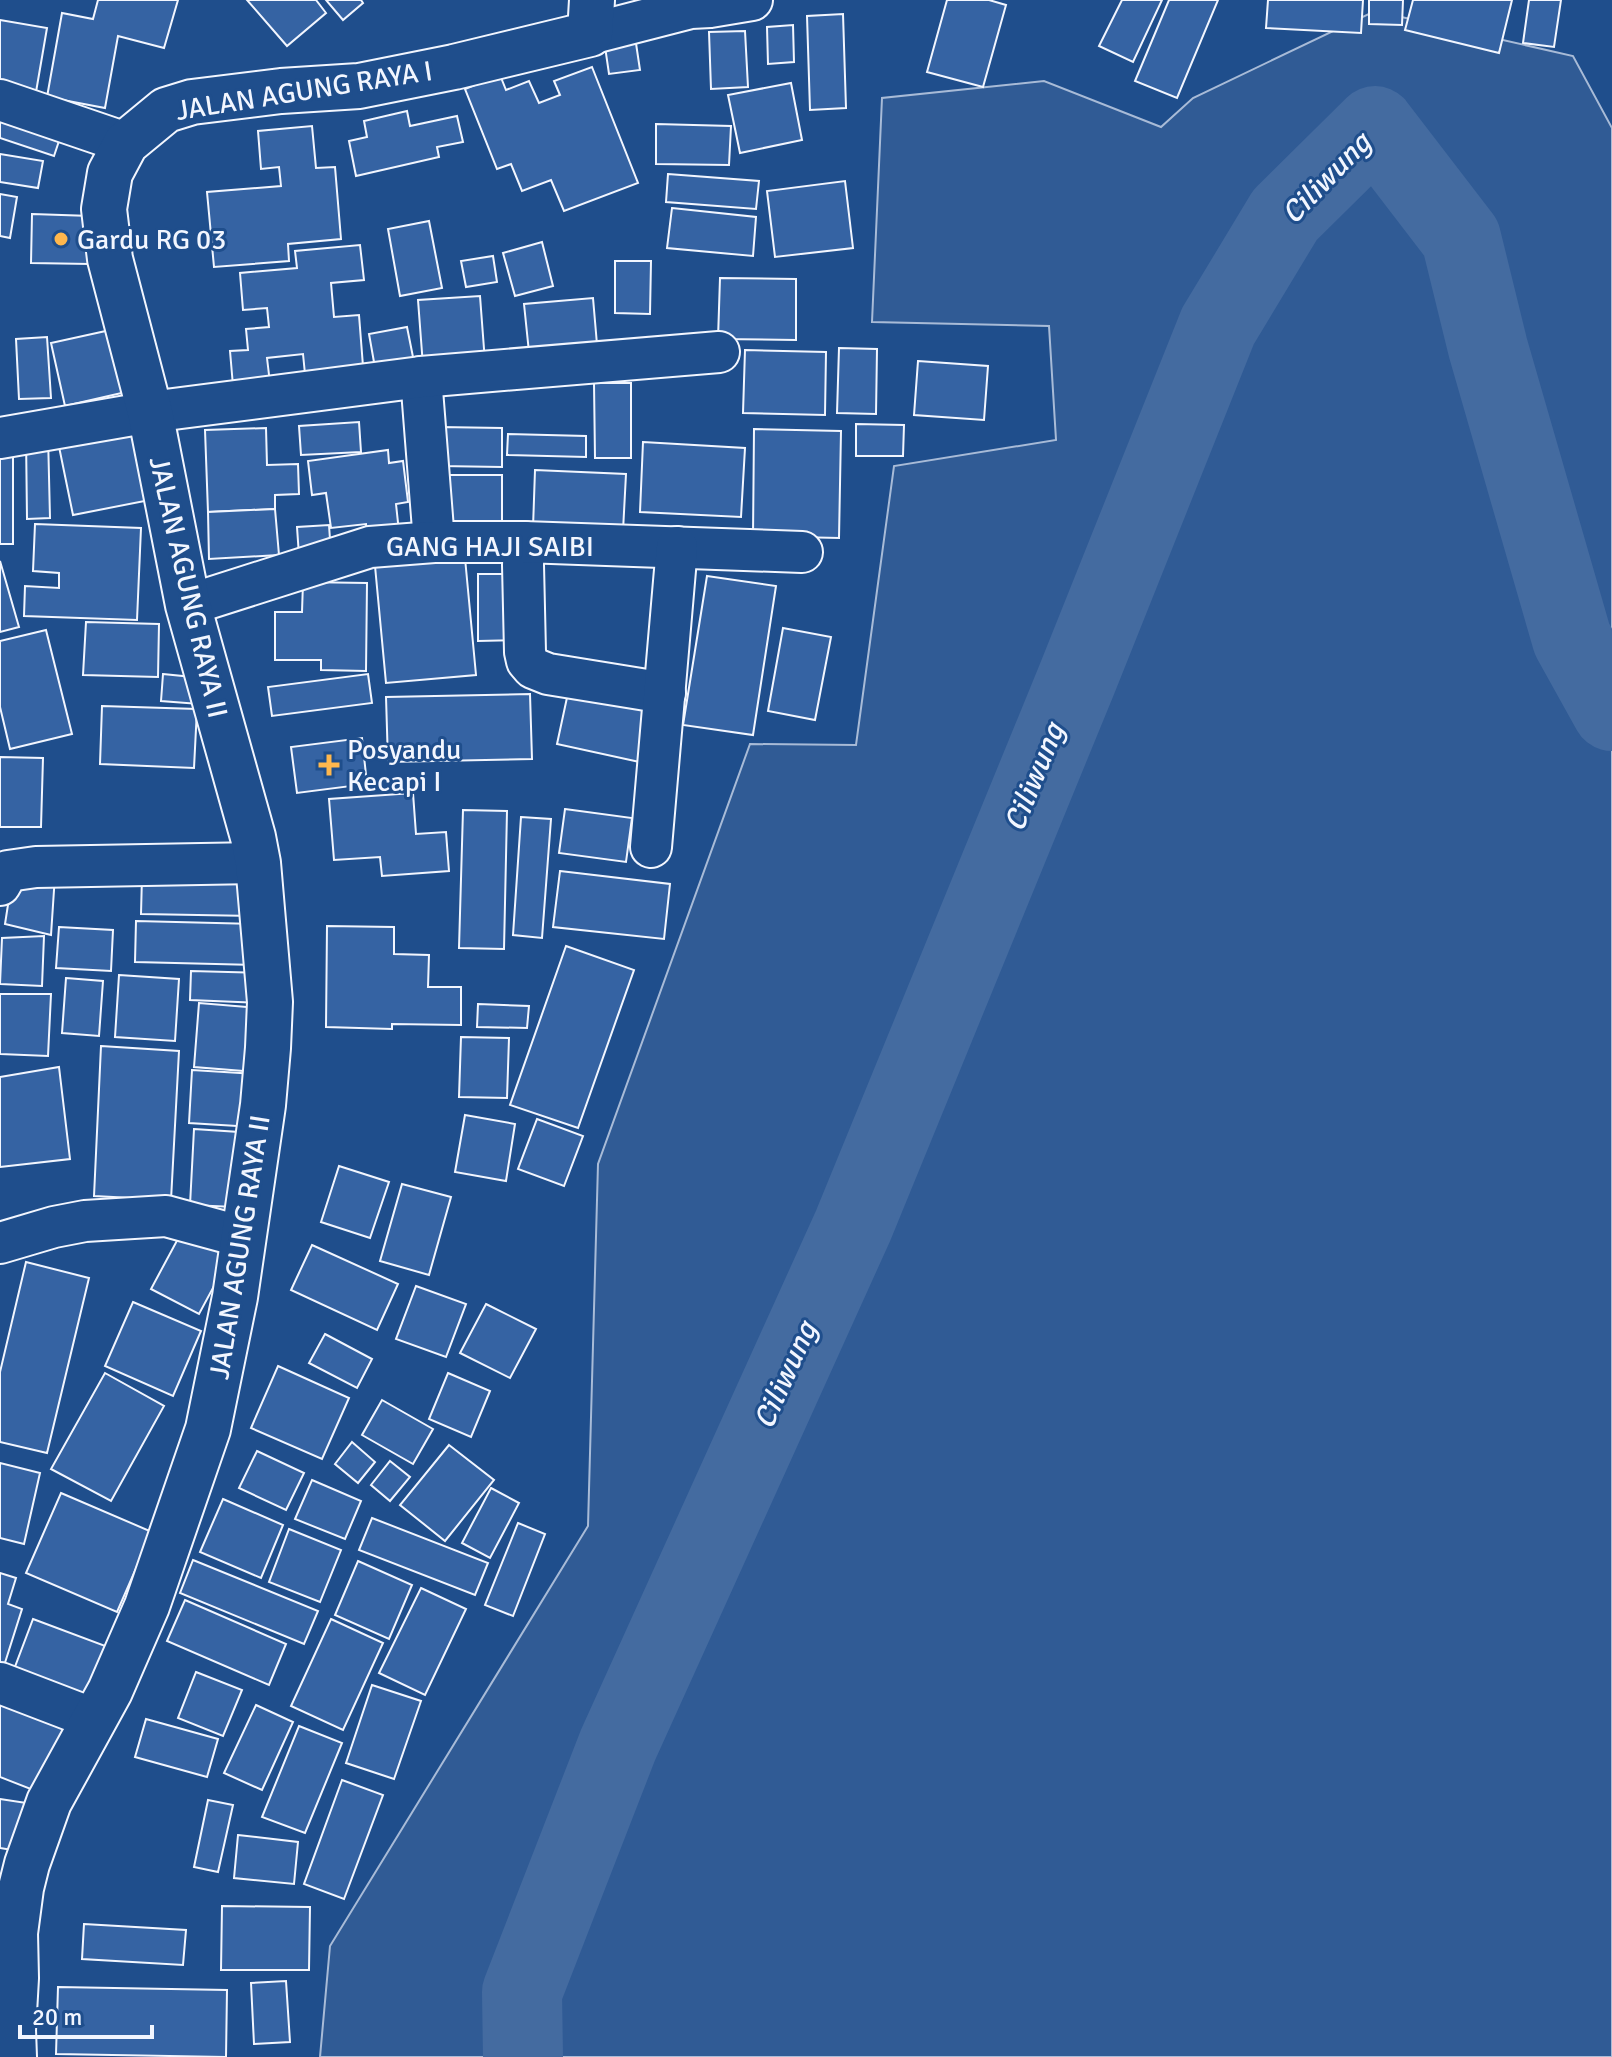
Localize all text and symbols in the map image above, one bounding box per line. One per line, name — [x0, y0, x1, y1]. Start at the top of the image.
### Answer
street label: JALAN AGUNG RAYA I — [174, 54, 435, 128]
water label: Ciliwung — [1274, 123, 1380, 232]
place label: Gardu RG 03 — [77, 223, 226, 257]
marker: Gardu RG 03 — [52, 230, 70, 248]
street label: JALAN AGUNG RAYA II — [141, 453, 235, 721]
street label: GANG HAJI SAIBI — [386, 530, 594, 564]
water label: Ciliwung — [996, 716, 1074, 837]
place label: Posyandu Kecapi I — [347, 733, 461, 799]
marker: Posyandu Kecapi I — [318, 754, 340, 776]
street label: JALAN AGUNG RAYA II — [202, 1112, 278, 1382]
water label: Ciliwung — [746, 1314, 826, 1434]
scale bar — [20, 1989, 152, 2039]
text: 20 m — [32, 2002, 82, 2032]

